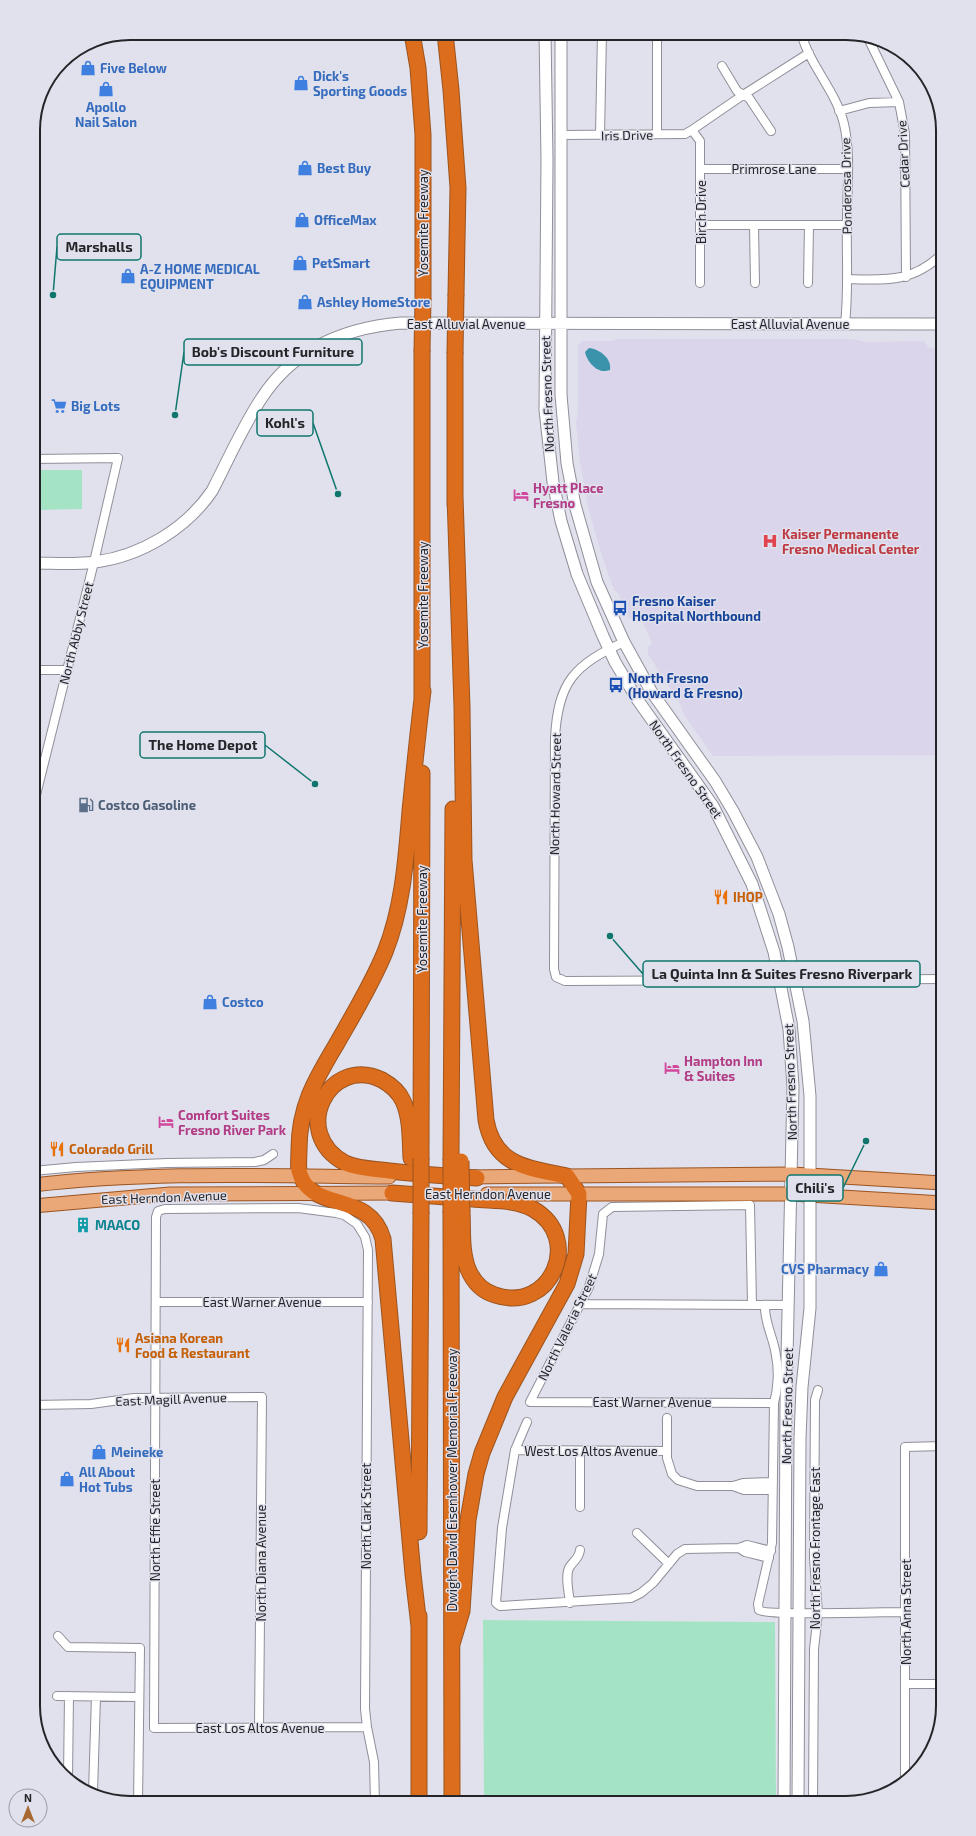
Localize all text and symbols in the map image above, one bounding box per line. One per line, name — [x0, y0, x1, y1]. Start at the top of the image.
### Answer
shop icon: Five Below — [79, 59, 97, 77]
place label: Five Below — [100, 60, 167, 76]
place label: Dick's Sporting Goods — [313, 68, 407, 99]
shop icon: Dick's Sporting Goods — [292, 74, 310, 92]
shop icon: Apollo Nail Salon — [97, 80, 115, 98]
place label: Apollo Nail Salon — [75, 99, 137, 130]
street label: Cedar Drive — [893, 120, 913, 188]
street label: Iris Drive — [601, 127, 653, 143]
street label: Ponderosa Drive — [837, 137, 855, 235]
shop icon: Best Buy — [296, 159, 314, 177]
place label: Best Buy — [317, 160, 372, 176]
street label: Primrose Lane — [732, 161, 816, 177]
street label: Yosemite Freeway — [415, 169, 431, 277]
street label: Birch Drive — [693, 180, 709, 244]
shop icon: OfficeMax — [293, 211, 311, 229]
place label: OfficeMax — [314, 212, 377, 228]
callout: Marshalls — [57, 234, 141, 260]
text: Marshalls — [65, 238, 133, 255]
shop icon: PetSmart — [291, 254, 309, 272]
place label: PetSmart — [312, 255, 371, 271]
place label: A-Z HOME MEDICAL EQUIPMENT — [140, 261, 260, 293]
shop icon: A-Z HOME MEDICAL EQUIPMENT — [119, 267, 137, 285]
shop icon: Ashley HomeStore — [296, 293, 314, 311]
place label: Ashley HomeStore — [317, 294, 430, 310]
street label: East Alluvial Avenue — [407, 316, 525, 332]
street label: East Alluvial Avenue — [731, 316, 849, 332]
street label: North Fresno Street — [537, 335, 557, 453]
callout: Bob's Discount Furniture — [184, 339, 362, 365]
text: Bob's Discount Furniture — [192, 343, 354, 360]
supermarket icon: Big Lots — [50, 397, 68, 415]
place label: Big Lots — [71, 398, 120, 414]
callout: Kohl's — [257, 410, 313, 436]
text: Kohl's — [265, 414, 305, 431]
place label: Hyatt Place Fresno — [533, 480, 604, 511]
hotel icon: Hyatt Place Fresno — [512, 486, 530, 504]
place label: Kaiser Permanente Fresno Medical Center — [782, 526, 920, 557]
hospital icon: Kaiser Permanente Fresno Medical Center — [761, 532, 779, 550]
street label: Yosemite Freeway — [415, 541, 431, 649]
street label: North Abby Street — [55, 580, 97, 686]
place label: Fresno Kaiser Hospital Northbound — [632, 593, 761, 624]
bus stop icon: Fresno Kaiser Hospital Northbound — [611, 599, 629, 617]
place label: North Fresno (Howard & Fresno) — [628, 670, 743, 701]
bus stop icon: North Fresno (Howard & Fresno) — [607, 676, 625, 694]
street label: North Fresno Street — [646, 717, 726, 821]
callout: The Home Depot — [140, 732, 265, 758]
street label: North Howard Street — [546, 733, 564, 855]
text: The Home Depot — [149, 736, 258, 753]
fuel station icon: Costco Gasoline — [77, 796, 95, 814]
place label: Costco Gasoline — [98, 797, 196, 813]
street label: Yosemite Freeway — [414, 865, 430, 973]
restaurant icon: IHOP — [712, 888, 730, 906]
place label: IHOP — [733, 889, 763, 905]
callout: La Quinta Inn & Suites Fresno Riverpark — [643, 961, 920, 987]
text: La Quinta Inn & Suites Fresno Riverpark — [652, 965, 913, 983]
shop icon: Costco — [201, 993, 219, 1011]
place label: Costco — [222, 994, 264, 1010]
street label: North Fresno Street — [780, 1023, 800, 1141]
place label: Hampton Inn & Suites — [684, 1053, 763, 1084]
hotel icon: Hampton Inn & Suites — [663, 1059, 681, 1077]
place label: Comfort Suites Fresno River Park — [178, 1107, 287, 1138]
hotel icon: Comfort Suites Fresno River Park — [157, 1113, 175, 1131]
restaurant icon: Colorado Grill — [48, 1140, 66, 1158]
place label: Colorado Grill — [69, 1141, 154, 1157]
callout: Chili's — [787, 1175, 843, 1201]
text: Chili's — [795, 1179, 835, 1196]
street label: East Herndon Avenue — [425, 1186, 551, 1202]
street label: East Herndon Avenue — [101, 1187, 227, 1207]
building icon: MAACO — [74, 1216, 92, 1234]
place label: MAACO — [95, 1217, 140, 1233]
shop icon: CVS Pharmacy — [872, 1260, 890, 1278]
place label: CVS Pharmacy — [781, 1261, 870, 1277]
street label: North Valeria Street — [534, 1271, 600, 1383]
street label: East Warner Avenue — [203, 1294, 321, 1310]
place label: Asiana Korean Food & Restaurant — [135, 1330, 250, 1361]
restaurant icon: Asiana Korean Food & Restaurant — [114, 1336, 132, 1354]
street label: Dwight David Eisenhower Memorial Freeway — [444, 1348, 460, 1612]
street label: North Fresno Street — [778, 1348, 796, 1464]
street label: East Magill Avenue — [115, 1389, 227, 1409]
street label: East Warner Avenue — [593, 1394, 711, 1410]
shop icon: Meineke — [90, 1443, 108, 1461]
street label: West Los Altos Avenue — [524, 1443, 658, 1459]
place label: Meineke — [111, 1444, 163, 1460]
street label: North Clark Street — [358, 1463, 374, 1569]
place label: All About Hot Tubs — [79, 1464, 136, 1495]
street label: North Fresno Frontage East — [807, 1467, 823, 1629]
shop icon: All About Hot Tubs — [58, 1470, 76, 1488]
street label: North Effie Street — [147, 1479, 163, 1581]
street label: North Diana Avenue — [253, 1504, 269, 1622]
street label: North Anna Street — [898, 1559, 914, 1665]
street label: East Los Altos Avenue — [195, 1720, 325, 1736]
north arrow — [8, 1788, 48, 1828]
text: N — [24, 1791, 32, 1804]

